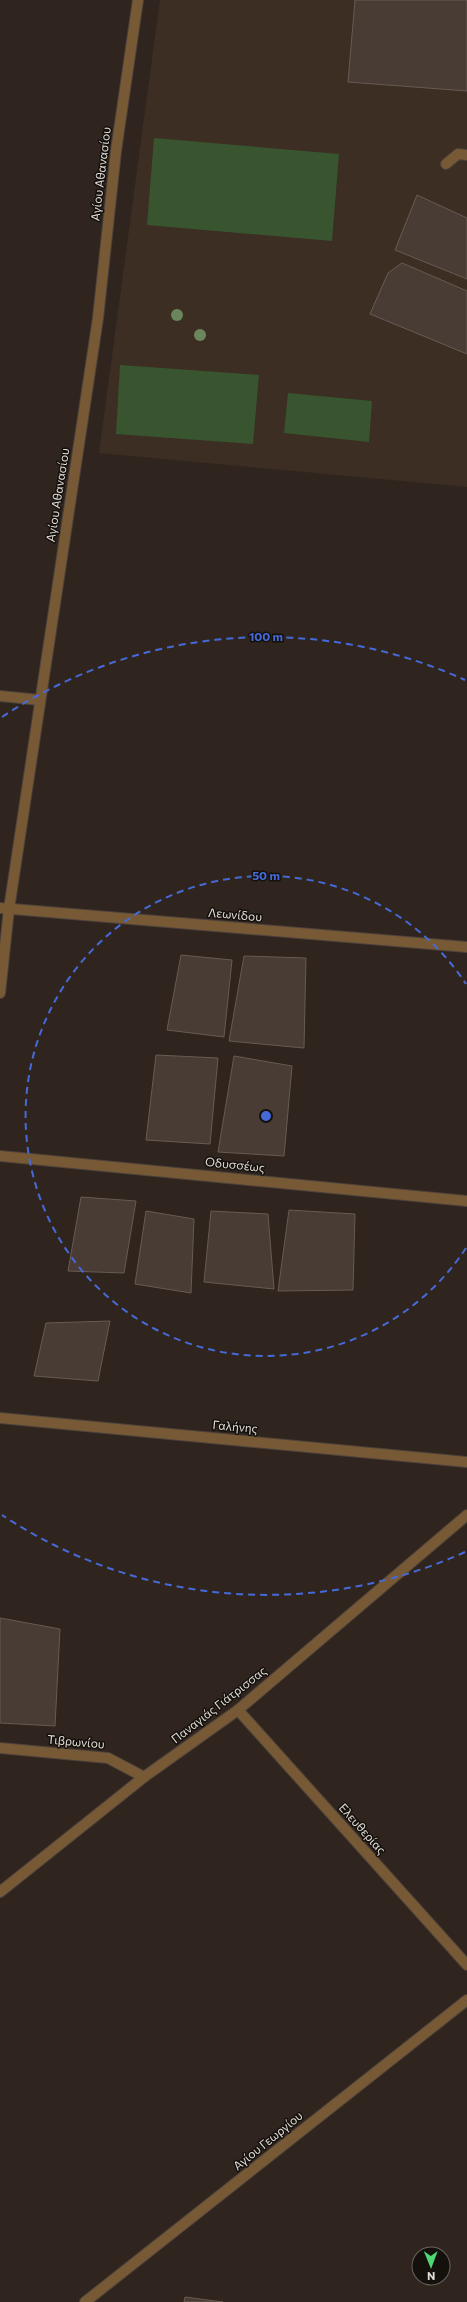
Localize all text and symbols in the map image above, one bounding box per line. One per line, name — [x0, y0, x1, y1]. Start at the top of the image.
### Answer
street label: Αγίου Αθανασίου — [87, 126, 113, 222]
street label: Αγίου Αθανασίου — [43, 447, 71, 543]
text: 100 m — [249, 629, 283, 643]
text: 50 m — [252, 868, 280, 882]
street label: Λεωνίδου — [208, 905, 263, 923]
centre of rings — [259, 1109, 273, 1123]
street label: Οδυσσέως — [205, 1154, 266, 1174]
street label: Γαλήνης — [212, 1417, 258, 1435]
street label: Παναγιάς Γιάτρισσας — [168, 1663, 269, 1746]
street label: Τιβρωνίου — [47, 1732, 106, 1751]
street label: Ελευθερίας — [336, 1800, 389, 1857]
street label: Αγίου Γεωργίου — [230, 2108, 305, 2172]
north arrow — [411, 2246, 451, 2286]
text: N — [427, 2270, 435, 2283]

